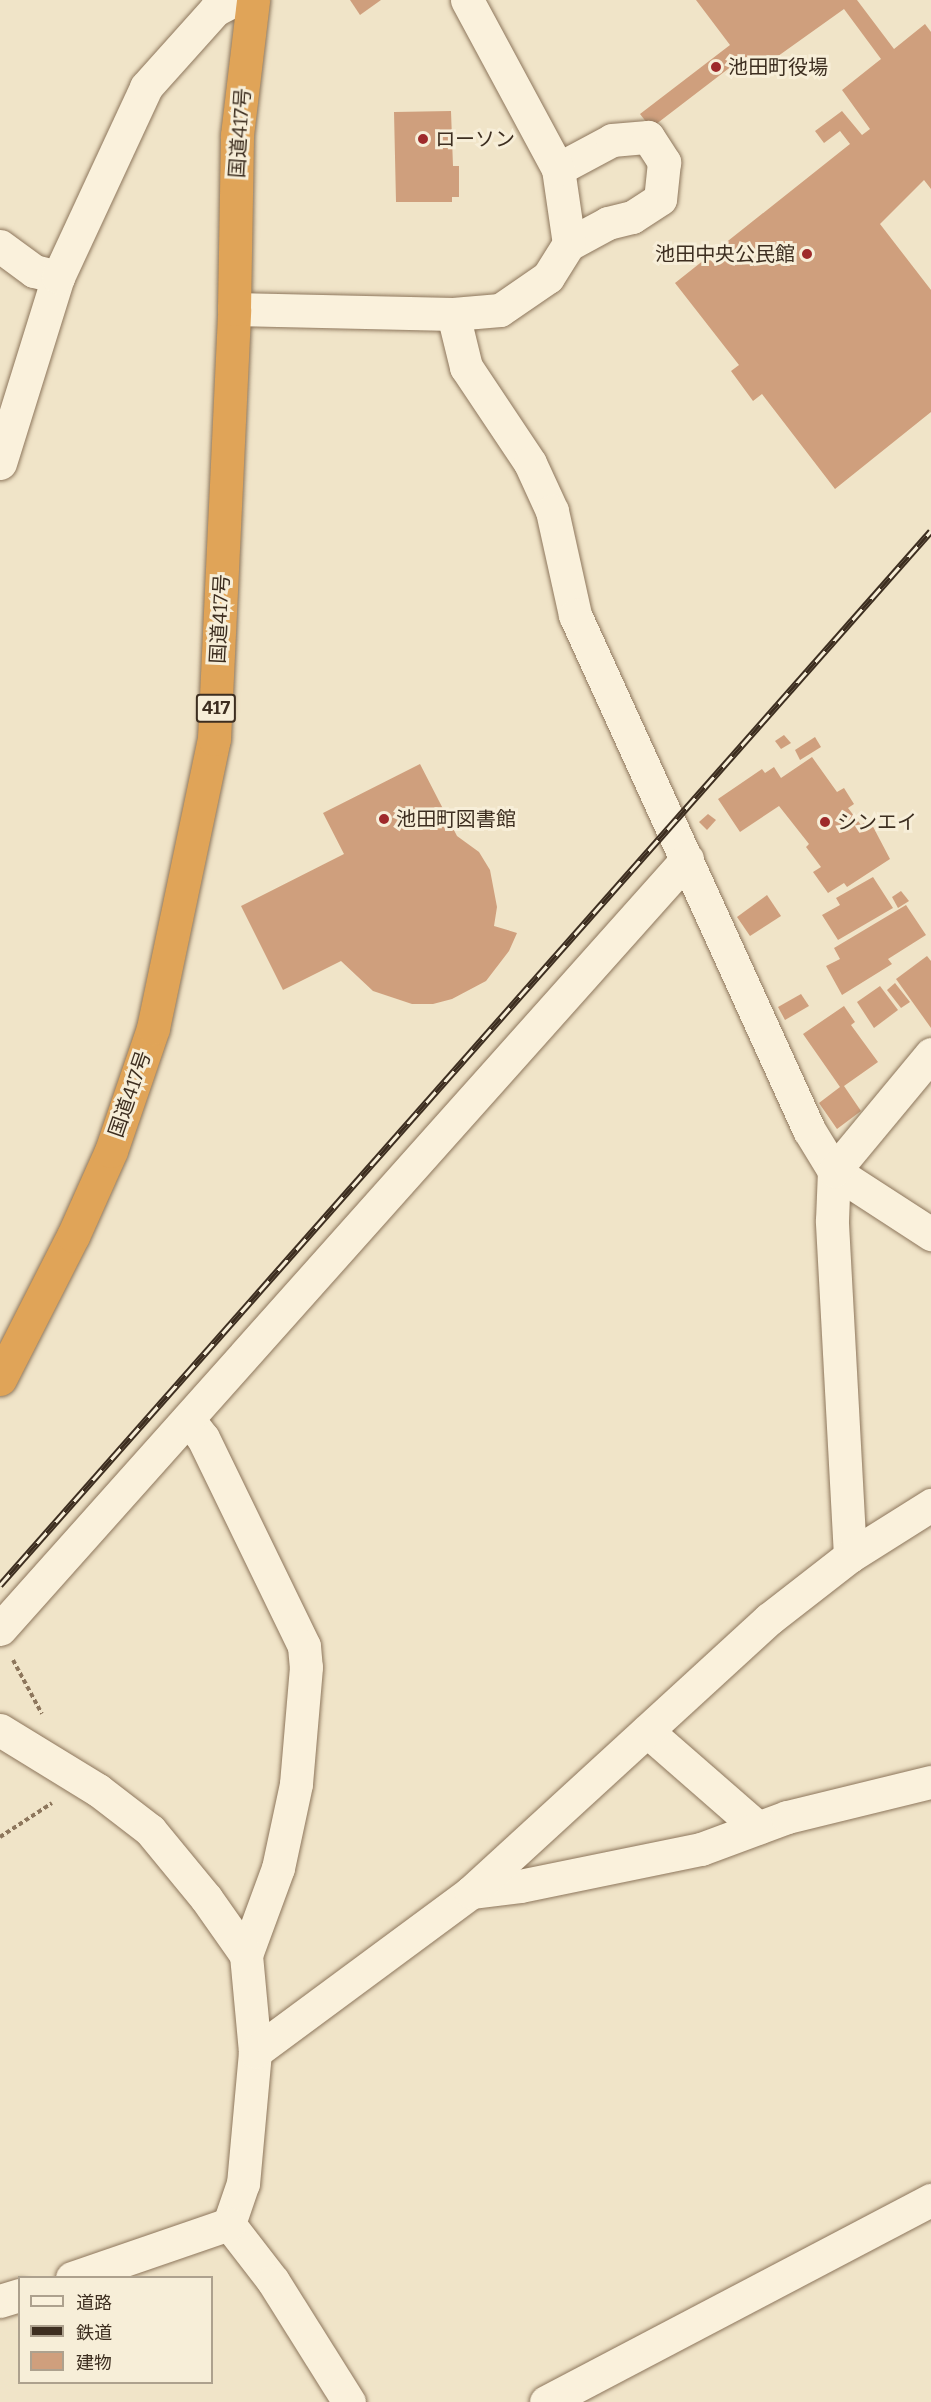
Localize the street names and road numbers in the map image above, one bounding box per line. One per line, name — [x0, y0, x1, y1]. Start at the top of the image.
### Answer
street label: 国道417号 — [225, 87, 255, 179]
street label: 国道417号 — [206, 574, 234, 664]
road number: 417 — [195, 693, 237, 723]
street label: 国道417号 — [104, 1048, 156, 1140]

